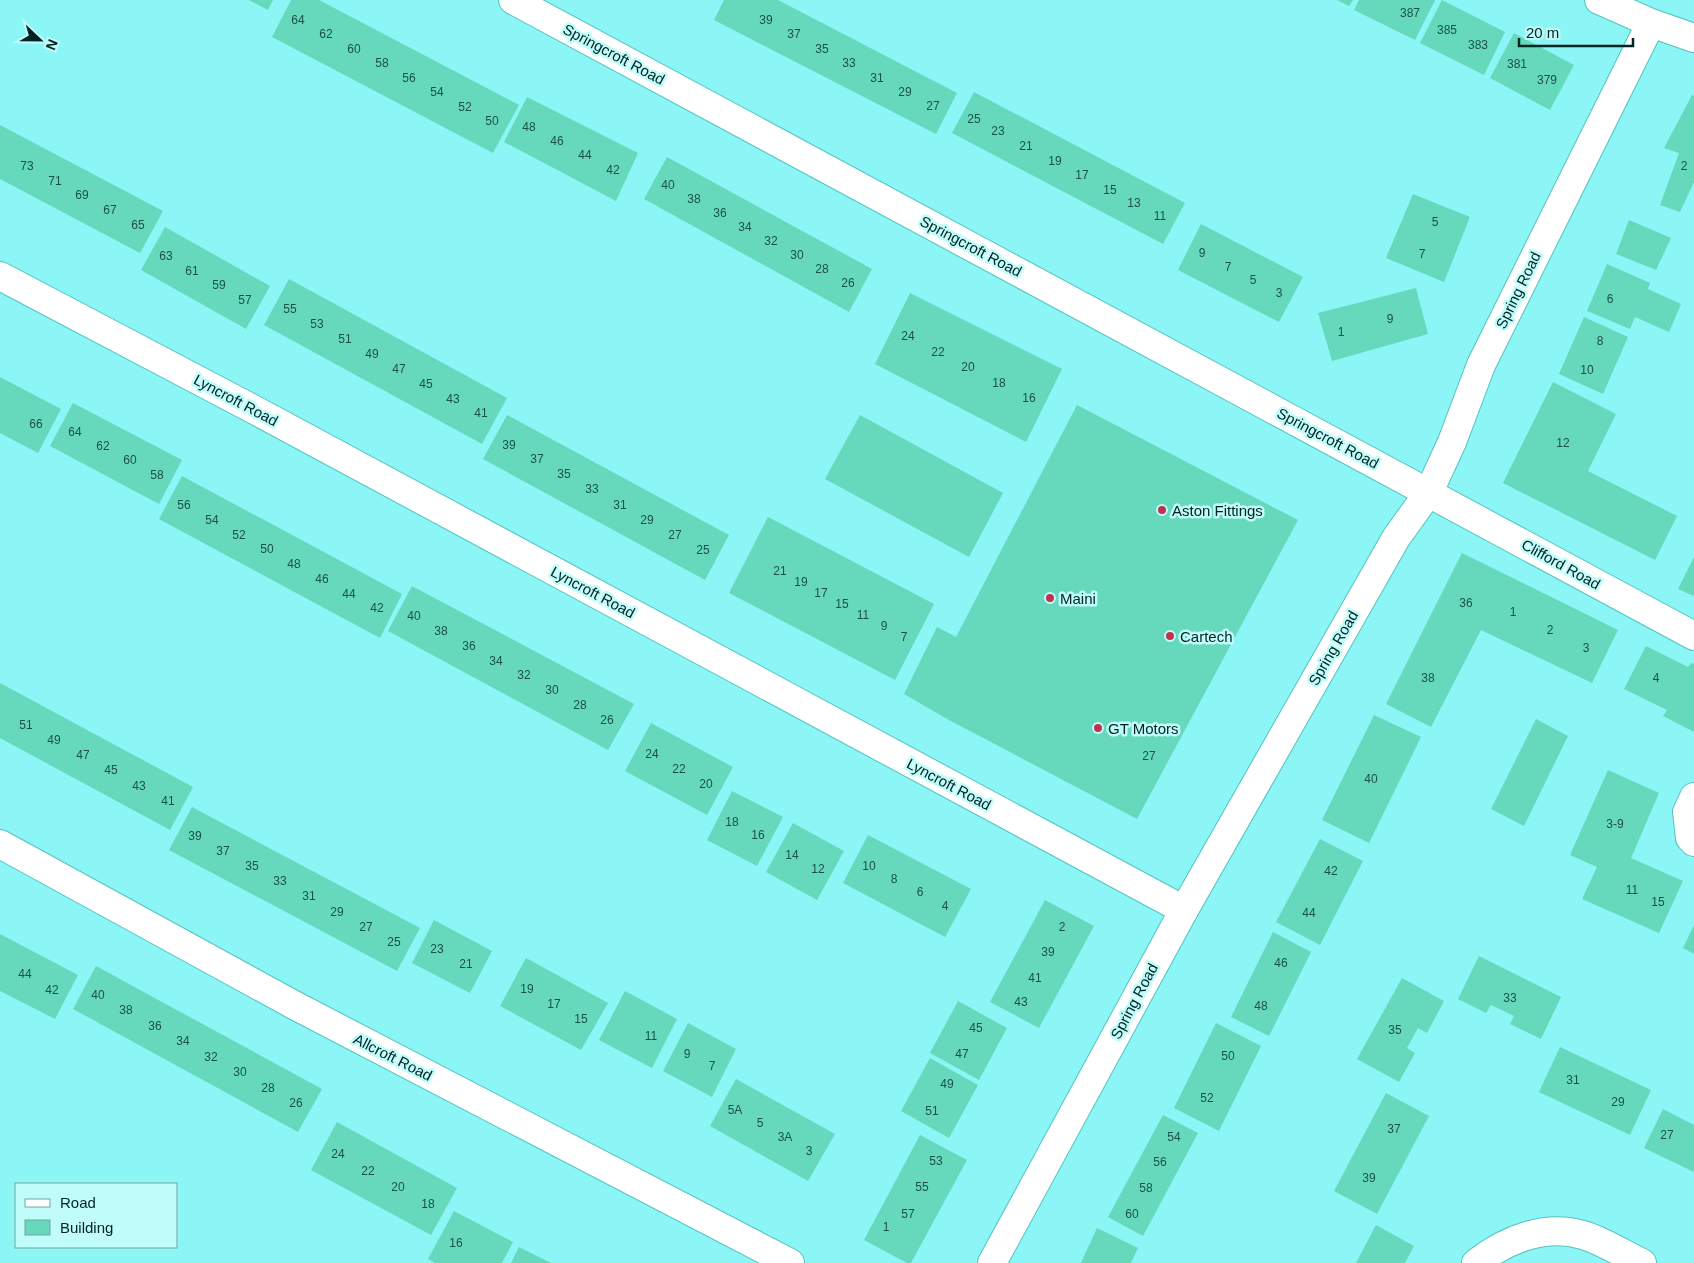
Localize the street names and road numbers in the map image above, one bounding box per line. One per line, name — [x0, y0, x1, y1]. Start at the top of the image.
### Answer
street label: Springcroft Road — [560, 20, 668, 88]
street label: Springcroft Road — [917, 212, 1025, 280]
street label: Spring Road — [1492, 249, 1544, 331]
street label: Lyncroft Road — [191, 371, 281, 429]
street label: Springcroft Road — [1274, 404, 1382, 472]
street label: Clifford Road — [1519, 535, 1603, 593]
street label: Lyncroft Road — [548, 563, 638, 621]
street label: Spring Road — [1305, 608, 1361, 688]
street label: Lyncroft Road — [904, 755, 994, 813]
street label: Spring Road — [1107, 960, 1161, 1042]
street label: Allcroft Road — [351, 1030, 435, 1084]

